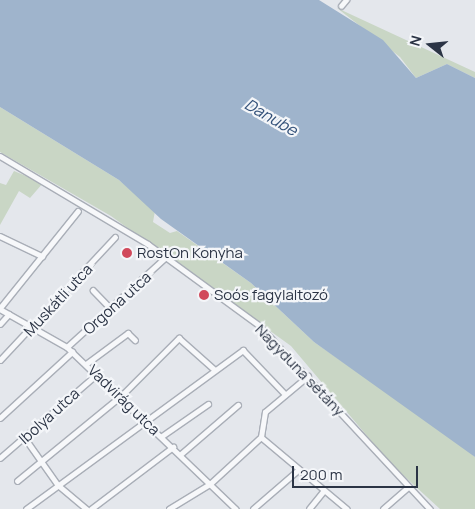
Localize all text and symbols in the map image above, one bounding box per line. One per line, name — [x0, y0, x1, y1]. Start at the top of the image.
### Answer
north arrow — [405, 20, 455, 70]
text: N — [405, 33, 426, 48]
water label: Danube — [241, 94, 301, 140]
place label: RostOn Konyha — [137, 244, 243, 262]
marker: RostOn Konyha — [121, 247, 133, 259]
street label: Muskátli utca — [20, 260, 96, 340]
street label: Orgona utca — [79, 268, 155, 338]
place label: Soós fagylaltozó — [214, 286, 328, 304]
marker: Soós fagylaltozó — [198, 289, 210, 301]
street label: Nagyduna sétány — [252, 320, 348, 420]
street label: Vadvirág utca — [84, 361, 164, 439]
street label: Ibolya utca — [15, 384, 83, 448]
scale bar — [295, 456, 421, 488]
text: 200 m — [300, 464, 343, 485]

